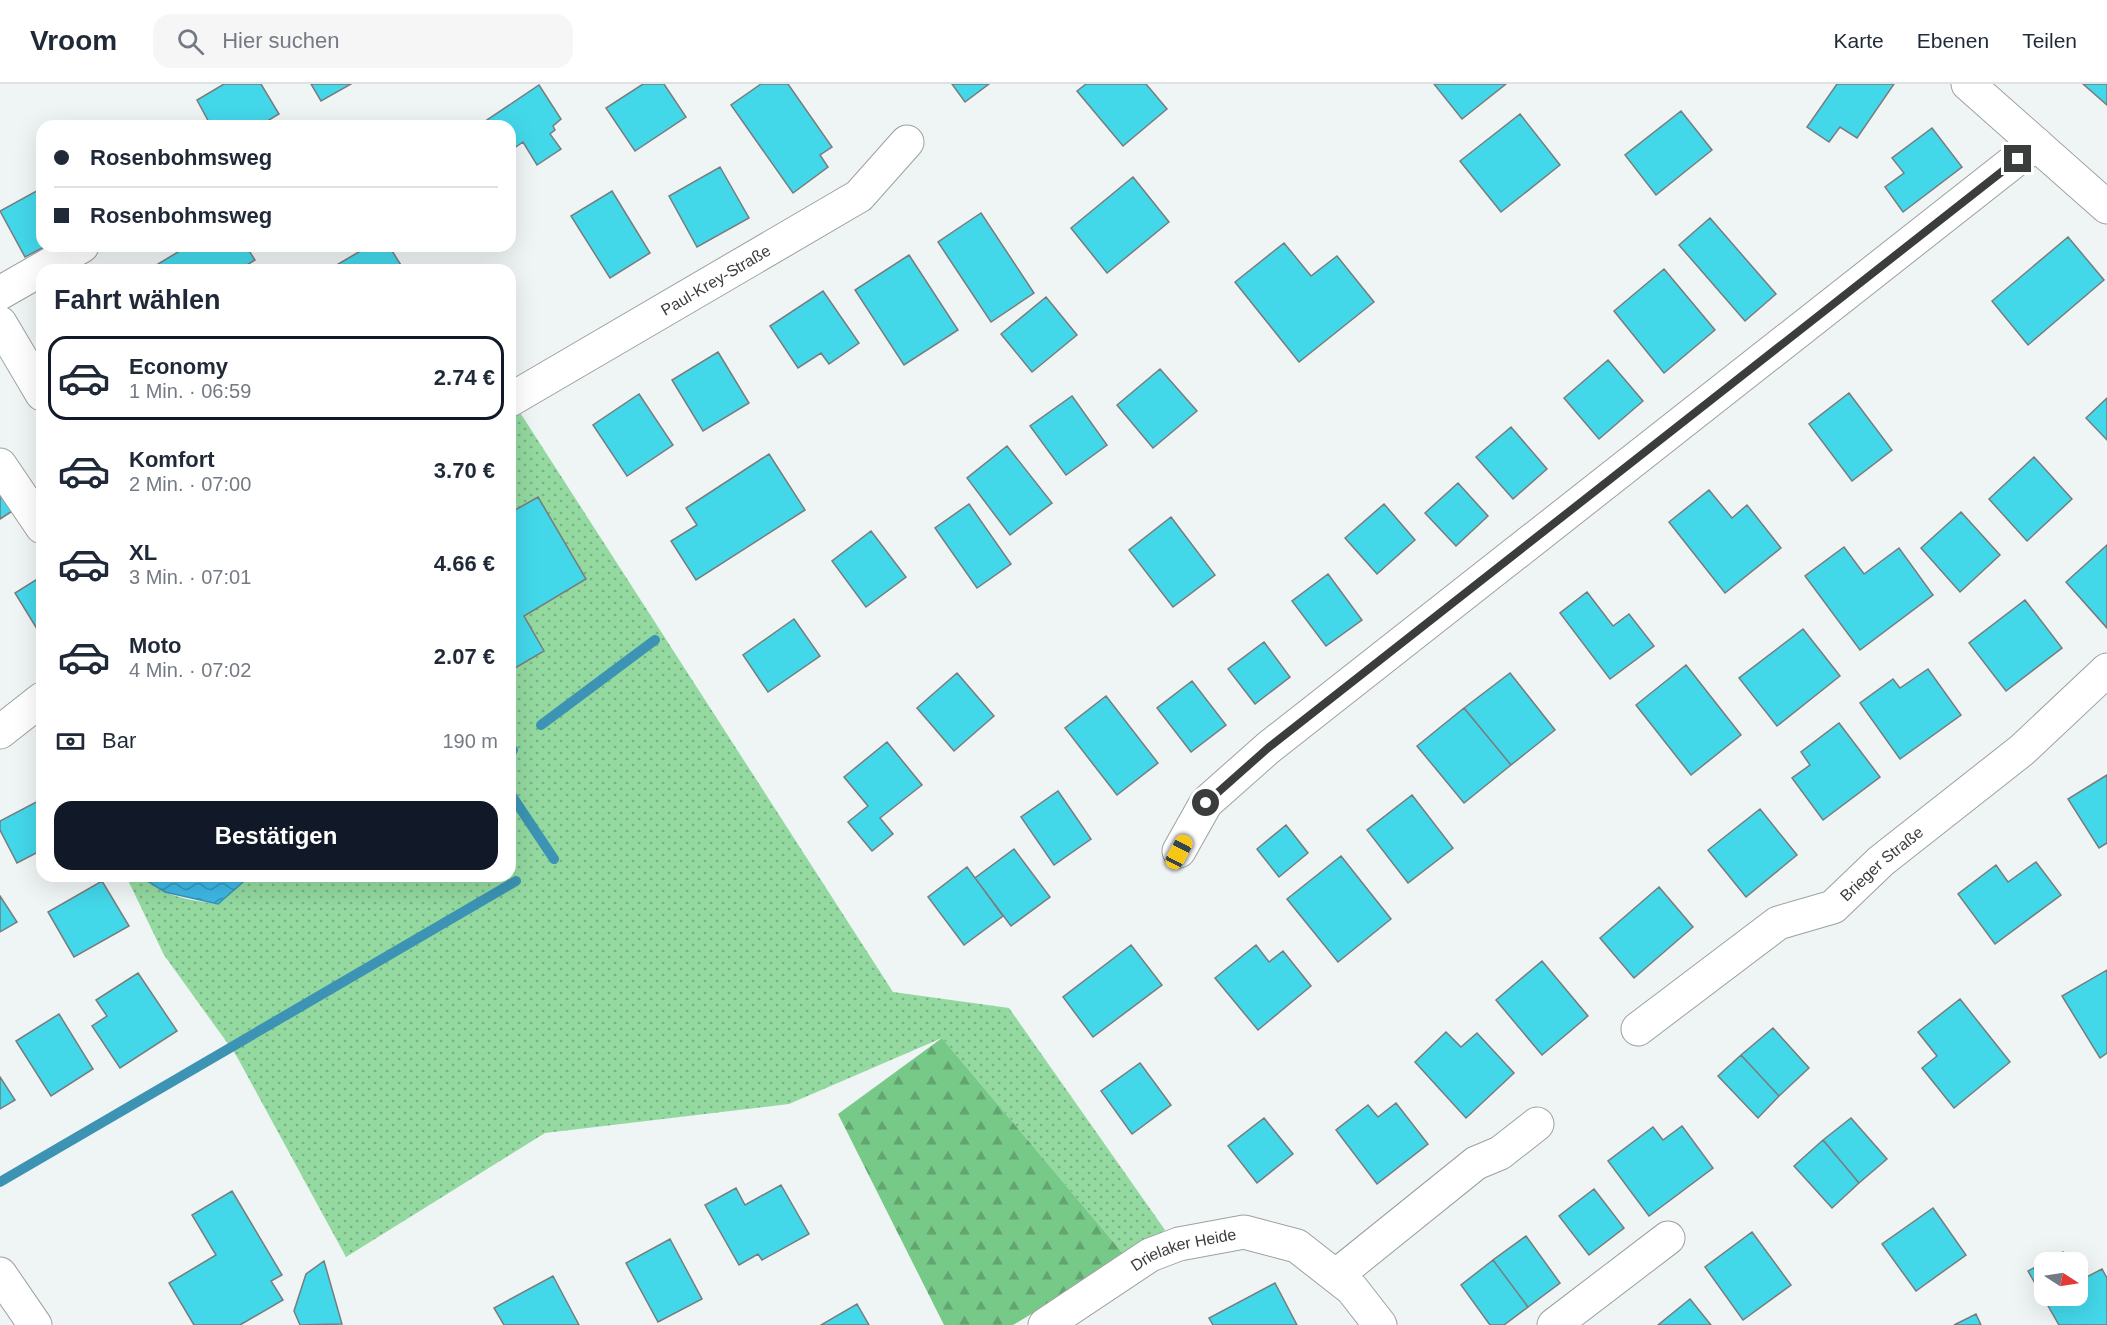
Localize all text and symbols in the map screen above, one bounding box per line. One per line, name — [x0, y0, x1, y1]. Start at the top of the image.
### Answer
search box — [153, 14, 573, 68]
text: Vroom — [30, 25, 117, 56]
icon: search — [174, 25, 207, 58]
text: Hier suchen — [222, 28, 340, 53]
text: Karte — [1834, 29, 1884, 52]
text: Ebenen — [1917, 29, 1989, 52]
text: Teilen — [2022, 29, 2077, 52]
text: Rosenbohmsweg — [90, 145, 272, 170]
route end — [2004, 145, 2031, 172]
text: Rosenbohmsweg — [90, 203, 272, 228]
street label: Paul-Krey-Straße — [658, 241, 773, 318]
text: Fahrt wählen — [54, 285, 221, 315]
icon: car — [57, 351, 111, 405]
text: Economy — [129, 354, 228, 379]
text: 2.74 € — [434, 365, 495, 390]
text: 1 Min. · 06:59 — [129, 380, 251, 402]
icon: car — [57, 444, 111, 498]
text: Komfort — [129, 447, 215, 472]
text: 3.70 € — [434, 458, 495, 483]
text: 2 Min. · 07:00 — [129, 473, 251, 495]
icon: car — [57, 537, 111, 591]
text: XL — [129, 540, 157, 565]
text: 4.66 € — [434, 551, 495, 576]
text: 3 Min. · 07:01 — [129, 566, 251, 588]
icon: car — [57, 630, 111, 684]
text: Moto — [129, 633, 182, 658]
text: 2.07 € — [434, 644, 495, 669]
text: 4 Min. · 07:02 — [129, 659, 251, 681]
icon: cash — [54, 725, 87, 758]
text: Bar — [102, 728, 136, 753]
text: 190 m — [442, 730, 498, 752]
route start — [1192, 789, 1219, 816]
button: Bestätigen — [54, 801, 498, 870]
street label: Brieger Straße — [1837, 823, 1926, 904]
car — [1163, 832, 1195, 872]
street label: Drielaker Heide — [1128, 1225, 1238, 1274]
north arrow — [2034, 1252, 2088, 1306]
map controls — [2034, 1252, 2088, 1306]

